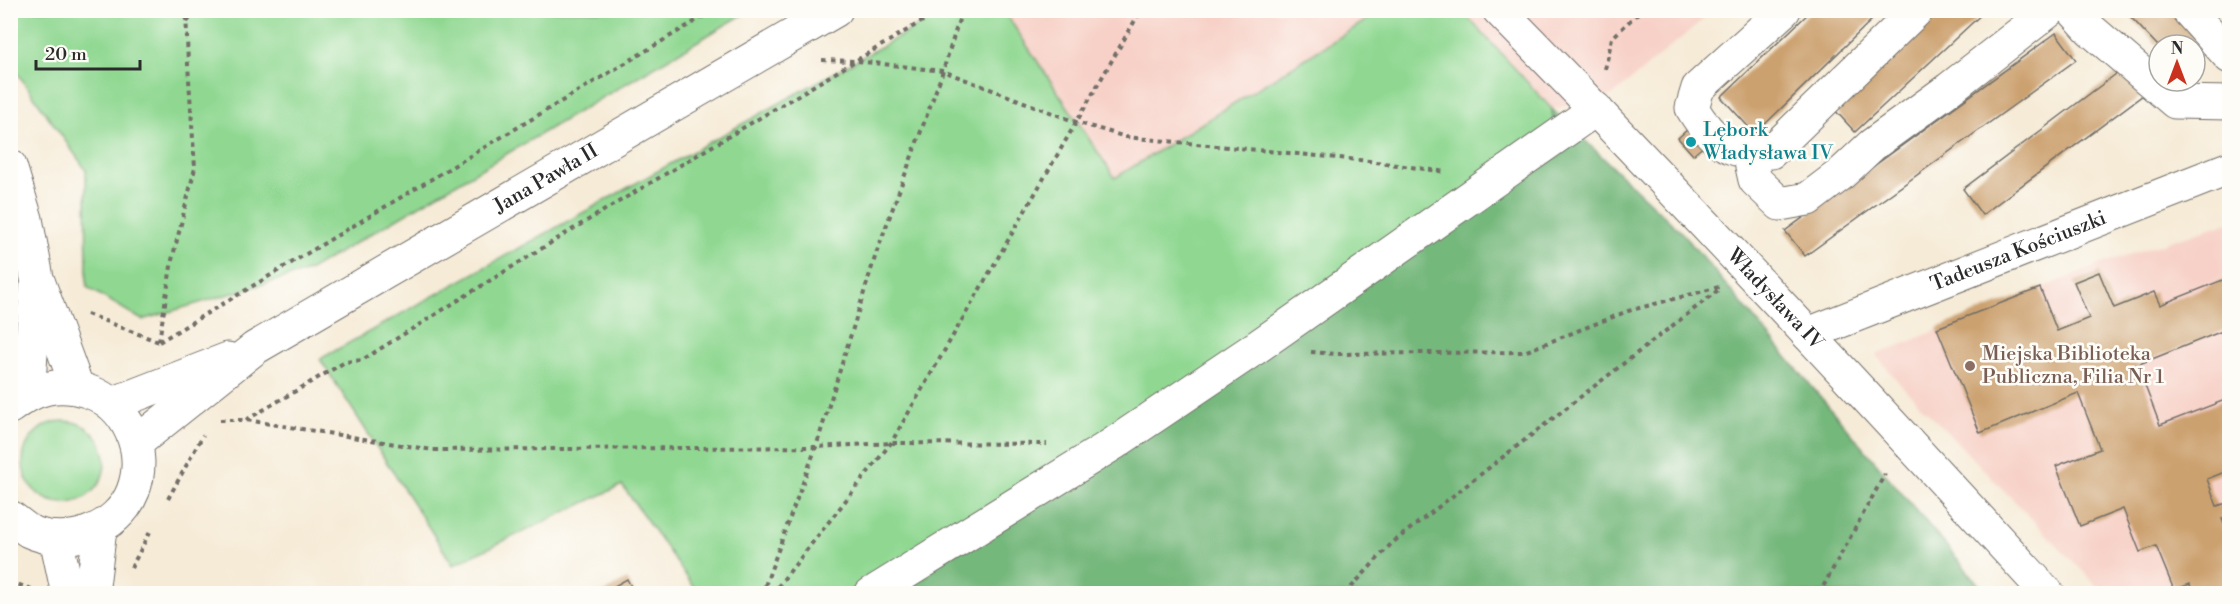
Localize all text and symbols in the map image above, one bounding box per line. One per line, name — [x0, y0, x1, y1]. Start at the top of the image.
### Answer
scale bar — [36, 33, 140, 71]
north arrow — [2147, 33, 2207, 93]
text: N — [2171, 39, 2184, 59]
text: 20 m — [45, 43, 87, 66]
place label: Lębork Władysława IV — [1702, 118, 1834, 166]
marker: Lębork Władysława IV — [1684, 135, 1698, 149]
street label: Jana Pawła II — [489, 138, 603, 219]
street label: Tadeusza Kościuszki — [1927, 205, 2110, 297]
street label: Władysława IV — [1721, 242, 1829, 356]
place label: Miejska Biblioteka Publiczna, Filia Nr 1 — [1982, 342, 2165, 390]
marker: Miejska Biblioteka Publiczna, Filia Nr 1 — [1963, 359, 1977, 373]

